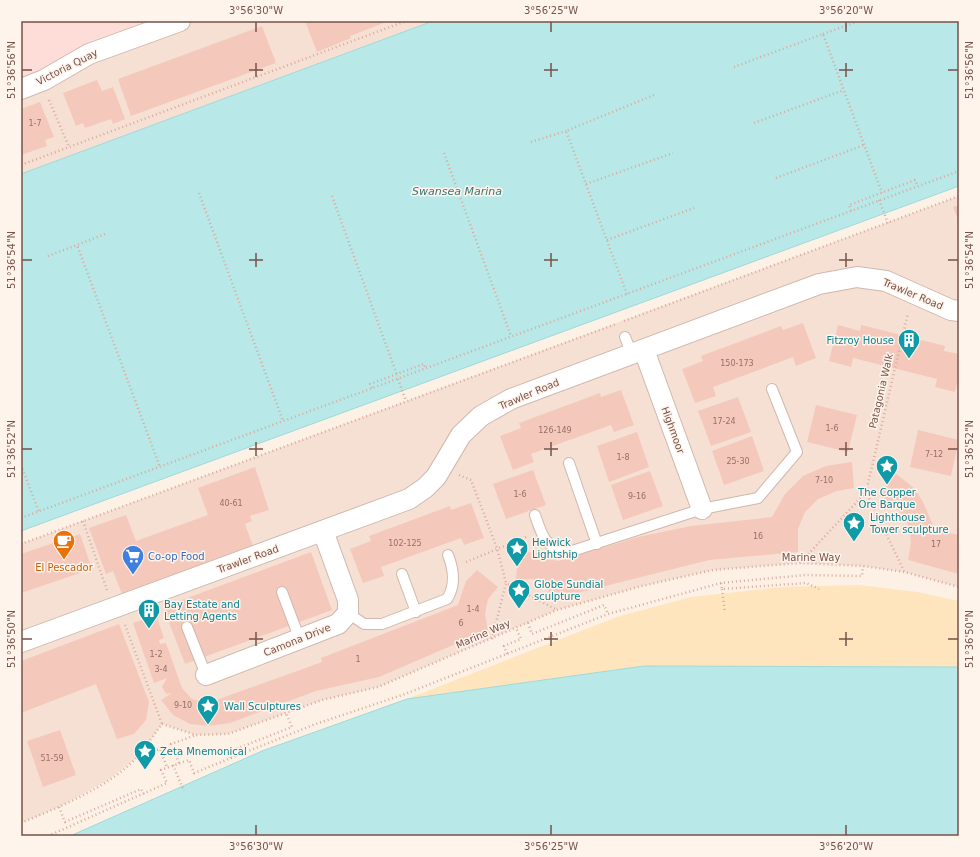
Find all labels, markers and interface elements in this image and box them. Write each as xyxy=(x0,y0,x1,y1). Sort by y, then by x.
text: 3°56'30"W xyxy=(229,5,283,16)
text: 3°56'25"W xyxy=(524,5,578,16)
text: 3°56'20"W xyxy=(819,5,873,16)
text: 51°36'56"N xyxy=(6,41,17,99)
text: 51°36'56"N xyxy=(964,41,975,99)
street label: Victoria Quay xyxy=(34,47,100,87)
house number: 1-7 xyxy=(28,119,42,128)
water label: Swansea Marina xyxy=(412,185,502,198)
text: 51°36'54"N xyxy=(6,231,17,289)
text: 51°36'54"N xyxy=(964,231,975,289)
street label: Trawler Road xyxy=(880,276,945,312)
building icon: Fitzroy House xyxy=(896,327,922,360)
place label: Fitzroy House xyxy=(827,335,894,346)
street label: Patagonia Walk xyxy=(867,352,895,430)
house number: 150-173 xyxy=(720,359,754,368)
street label: Trawler Road xyxy=(496,376,561,412)
street label: Highmoor xyxy=(659,405,687,456)
house number: 17-24 xyxy=(712,417,736,426)
text: 51°36'52"N xyxy=(6,420,17,478)
text: 51°36'52"N xyxy=(964,420,975,478)
house number: 1-6 xyxy=(825,424,839,433)
house number: 126-149 xyxy=(538,426,572,435)
house number: 7-12 xyxy=(925,450,943,459)
house number: 1-8 xyxy=(616,453,630,462)
place icon: The Copper Ore Barque xyxy=(874,453,900,486)
house number: 25-30 xyxy=(726,457,750,466)
house number: 7-10 xyxy=(815,476,833,485)
place label: The Copper Ore Barque xyxy=(857,487,917,510)
house number: 1-6 xyxy=(513,490,527,499)
house number: 9-16 xyxy=(628,492,646,501)
house number: 40-61 xyxy=(219,499,243,508)
place icon: Lighthouse Tower sculpture xyxy=(841,510,867,543)
place label: Lighthouse Tower sculpture xyxy=(869,512,949,535)
cafe icon: El Pescador xyxy=(51,528,77,561)
house number: 16 xyxy=(753,532,763,541)
place icon: Helwick Lightship xyxy=(504,535,530,568)
place label: Helwick Lightship xyxy=(532,537,578,560)
house number: 102-125 xyxy=(388,539,422,548)
house number: 17 xyxy=(931,540,941,549)
supermarket icon: Co-op Food xyxy=(120,543,146,576)
street label: Trawler Road xyxy=(215,543,280,576)
place label: Co-op Food xyxy=(148,551,205,562)
street label: Marine Way xyxy=(782,552,840,563)
place label: El Pescador xyxy=(35,562,94,573)
place icon: Globe Sundial sculpture xyxy=(506,577,532,610)
place label: Globe Sundial sculpture xyxy=(534,579,603,602)
building icon: Bay Estate and Letting Agents xyxy=(136,597,162,630)
place label: Bay Estate and Letting Agents xyxy=(164,599,240,622)
house number: 1-4 xyxy=(466,605,480,614)
text: 51°36'50"N xyxy=(6,610,17,668)
text: 51°36'50"N xyxy=(964,610,975,668)
street label: Marine Way xyxy=(454,617,512,651)
house number: 6 xyxy=(458,619,464,628)
street label: Camona Drive xyxy=(262,622,332,658)
house number: 1-2 xyxy=(149,650,163,659)
house number: 1 xyxy=(355,655,361,664)
house number: 3-4 xyxy=(154,665,168,674)
place icon: Wall Sculptures xyxy=(195,693,221,726)
house number: 9-10 xyxy=(174,701,192,710)
place label: Wall Sculptures xyxy=(224,701,301,712)
place icon: Zeta Mnemonical xyxy=(132,738,158,771)
place label: Zeta Mnemonical xyxy=(160,746,247,757)
house number: 51-59 xyxy=(40,754,64,763)
text: 3°56'30"W xyxy=(229,841,283,852)
text: 3°56'25"W xyxy=(524,841,578,852)
text: 3°56'20"W xyxy=(819,841,873,852)

